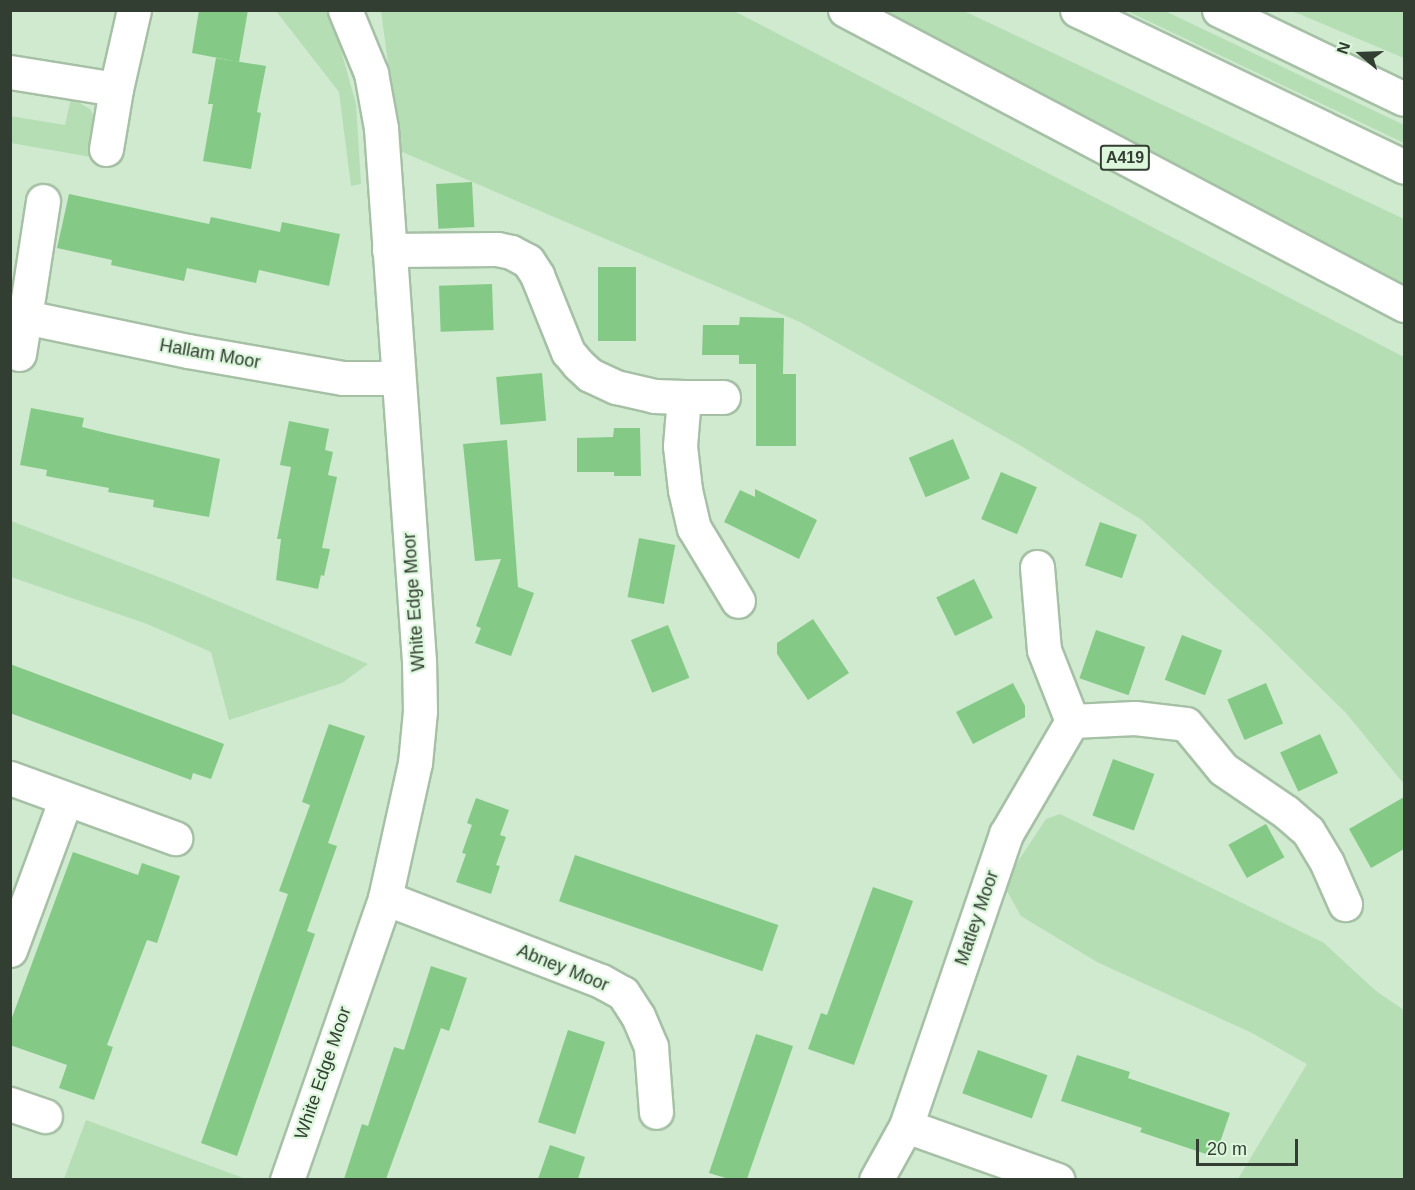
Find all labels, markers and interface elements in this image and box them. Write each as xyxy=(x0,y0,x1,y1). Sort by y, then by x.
north arrow xyxy=(1331,24,1391,84)
text: N xyxy=(1334,40,1353,56)
road number: A419 xyxy=(1100,145,1150,171)
street label: Hallam Moor xyxy=(158,335,262,373)
street label: White Edge Moor xyxy=(398,532,430,672)
street label: Matley Moor xyxy=(951,868,1003,968)
street label: Abney Moor xyxy=(514,940,612,996)
street label: White Edge Moor xyxy=(290,1004,356,1142)
scale bar xyxy=(1199,1127,1301,1165)
text: 20 m xyxy=(1207,1139,1247,1159)

